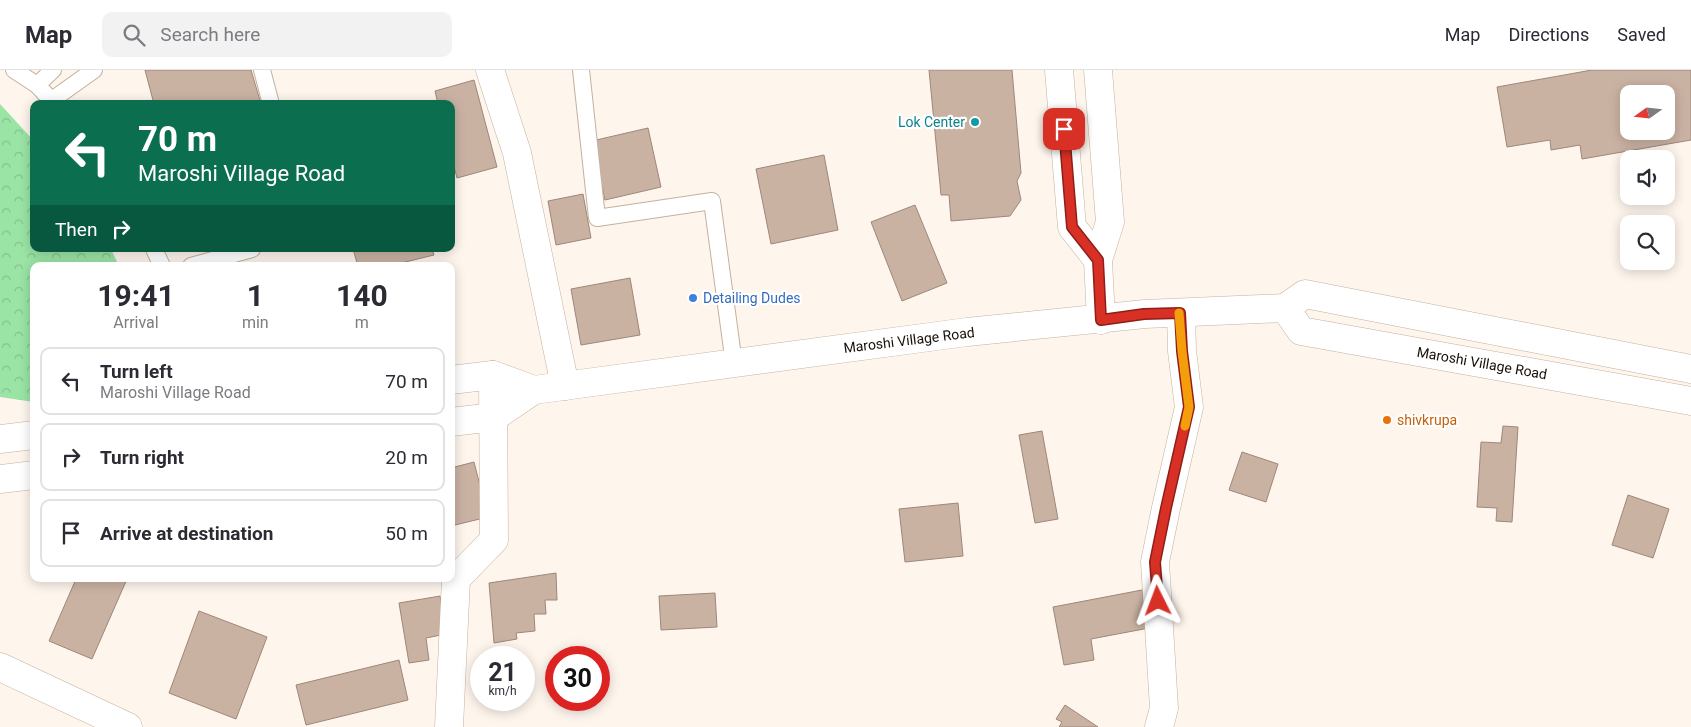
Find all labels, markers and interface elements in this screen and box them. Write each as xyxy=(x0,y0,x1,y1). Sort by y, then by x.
search box xyxy=(102,12,452,57)
text: Map xyxy=(25,21,72,49)
icon: search xyxy=(120,21,148,49)
text: Search here xyxy=(160,23,260,46)
text: Map xyxy=(1445,24,1480,45)
text: Directions xyxy=(1508,24,1589,45)
text: Saved xyxy=(1617,24,1666,45)
north arrow xyxy=(1620,85,1675,140)
map controls xyxy=(1620,85,1675,270)
pin xyxy=(1043,108,1085,150)
place label: Lok Center xyxy=(898,114,965,130)
icon: arrive xyxy=(1050,115,1078,143)
marker: Lok Center xyxy=(969,116,981,128)
text: 70 m xyxy=(138,119,217,160)
icon: left xyxy=(55,120,120,185)
button: sound xyxy=(1620,150,1675,205)
text: Maroshi Village Road xyxy=(138,161,345,186)
icon: right xyxy=(107,215,135,243)
button: search xyxy=(1620,215,1675,270)
text: Then xyxy=(55,218,97,241)
text: 19:41 xyxy=(97,278,175,313)
text: 1 xyxy=(247,278,264,313)
text: 140 xyxy=(336,278,388,313)
place label: Detailing Dudes xyxy=(703,290,801,306)
marker: Detailing Dudes xyxy=(687,292,699,304)
text: Arrival xyxy=(113,313,159,332)
text: min xyxy=(242,313,269,332)
text: m xyxy=(355,313,369,332)
street label: Maroshi Village Road xyxy=(843,324,975,356)
street label: Maroshi Village Road xyxy=(1416,344,1548,382)
text: Turn left xyxy=(100,360,173,383)
icon: left xyxy=(57,367,85,395)
text: 70 m xyxy=(385,370,428,393)
text: Maroshi Village Road xyxy=(100,383,251,402)
place label: shivkrupa xyxy=(1397,412,1457,428)
marker: shivkrupa xyxy=(1381,414,1393,426)
icon: right xyxy=(57,443,85,471)
text: Turn right xyxy=(100,446,184,469)
text: 20 m xyxy=(385,446,428,469)
icon: arrive xyxy=(57,519,85,547)
text: Arrive at destination xyxy=(100,522,273,545)
text: 50 m xyxy=(385,522,428,545)
position arrow xyxy=(1131,574,1183,626)
speed limit sign: 30 xyxy=(545,646,610,711)
text: 21 xyxy=(488,658,517,687)
text: km/h xyxy=(488,684,517,698)

